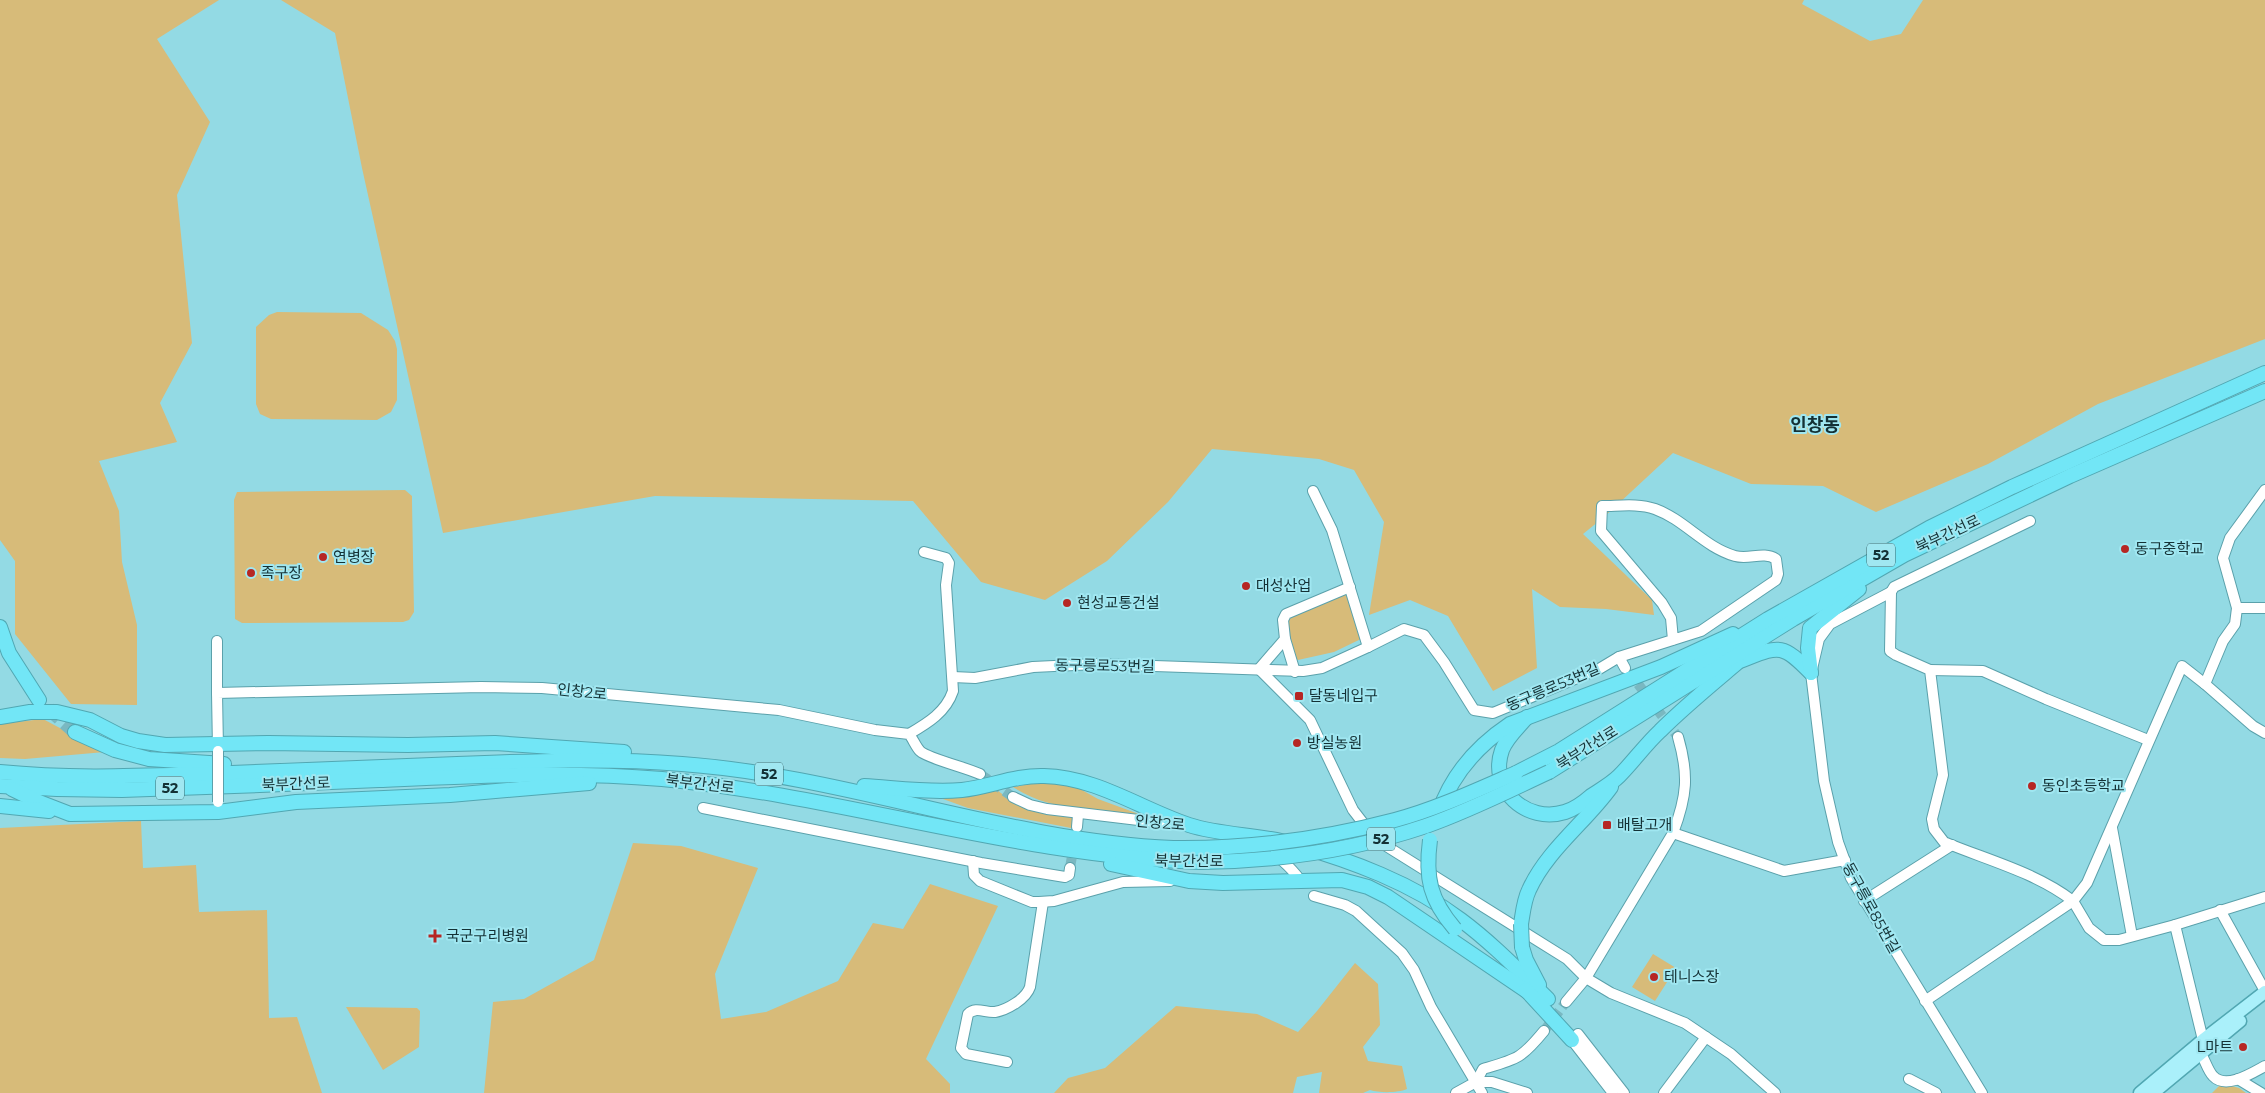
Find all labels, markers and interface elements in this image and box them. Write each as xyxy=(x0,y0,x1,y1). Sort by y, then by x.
district label: 인창동 xyxy=(1790,414,1840,436)
street label: 북부간선로 xyxy=(1912,510,1983,557)
place label: 동구중학교 xyxy=(2135,539,2204,558)
marker: 동구중학교 xyxy=(2119,543,2131,555)
road number: 52 xyxy=(1867,544,1895,566)
place label: 연병장 xyxy=(333,547,375,566)
marker: 연병장 xyxy=(317,551,329,563)
place label: 족구장 xyxy=(261,563,303,582)
marker: 족구장 xyxy=(245,567,257,579)
place label: 대성산업 xyxy=(1256,576,1311,595)
marker: 대성산업 xyxy=(1240,580,1252,592)
place label: 현성교통건설 xyxy=(1077,593,1160,612)
marker: 현성교통건설 xyxy=(1061,597,1073,609)
street label: 동구릉로53번길 xyxy=(1055,655,1155,676)
street label: 동구릉로53번길 xyxy=(1503,658,1602,715)
street label: 인창2로 xyxy=(556,679,608,704)
place label: 달동네입구 xyxy=(1309,686,1378,705)
marker: 달동네입구 xyxy=(1293,690,1305,702)
street label: 북부간선로 xyxy=(1552,721,1621,774)
place label: 방실농원 xyxy=(1307,733,1362,752)
marker: 방실농원 xyxy=(1291,737,1303,749)
road number: 52 xyxy=(755,762,783,786)
street label: 북부간선로 xyxy=(665,770,735,797)
street label: 북부간선로 xyxy=(261,773,331,794)
road number: 52 xyxy=(156,776,184,800)
place label: 동인초등학교 xyxy=(2042,776,2125,795)
marker: 동인초등학교 xyxy=(2026,780,2038,792)
street label: 인창2로 xyxy=(1134,811,1186,834)
place label: 배탈고개 xyxy=(1617,815,1672,834)
marker: 배탈고개 xyxy=(1601,819,1613,831)
road number: 52 xyxy=(1367,828,1395,851)
street label: 북부간선로 xyxy=(1154,850,1224,871)
street label: 동구릉로85번길 xyxy=(1839,859,1904,956)
place label: 국군구리병원 xyxy=(446,926,529,945)
marker: 국군구리병원 xyxy=(428,929,442,943)
place label: 테니스장 xyxy=(1664,967,1719,986)
marker: 테니스장 xyxy=(1648,971,1660,983)
place label: L마트 xyxy=(2197,1037,2233,1056)
marker: L마트 xyxy=(2237,1041,2249,1053)

